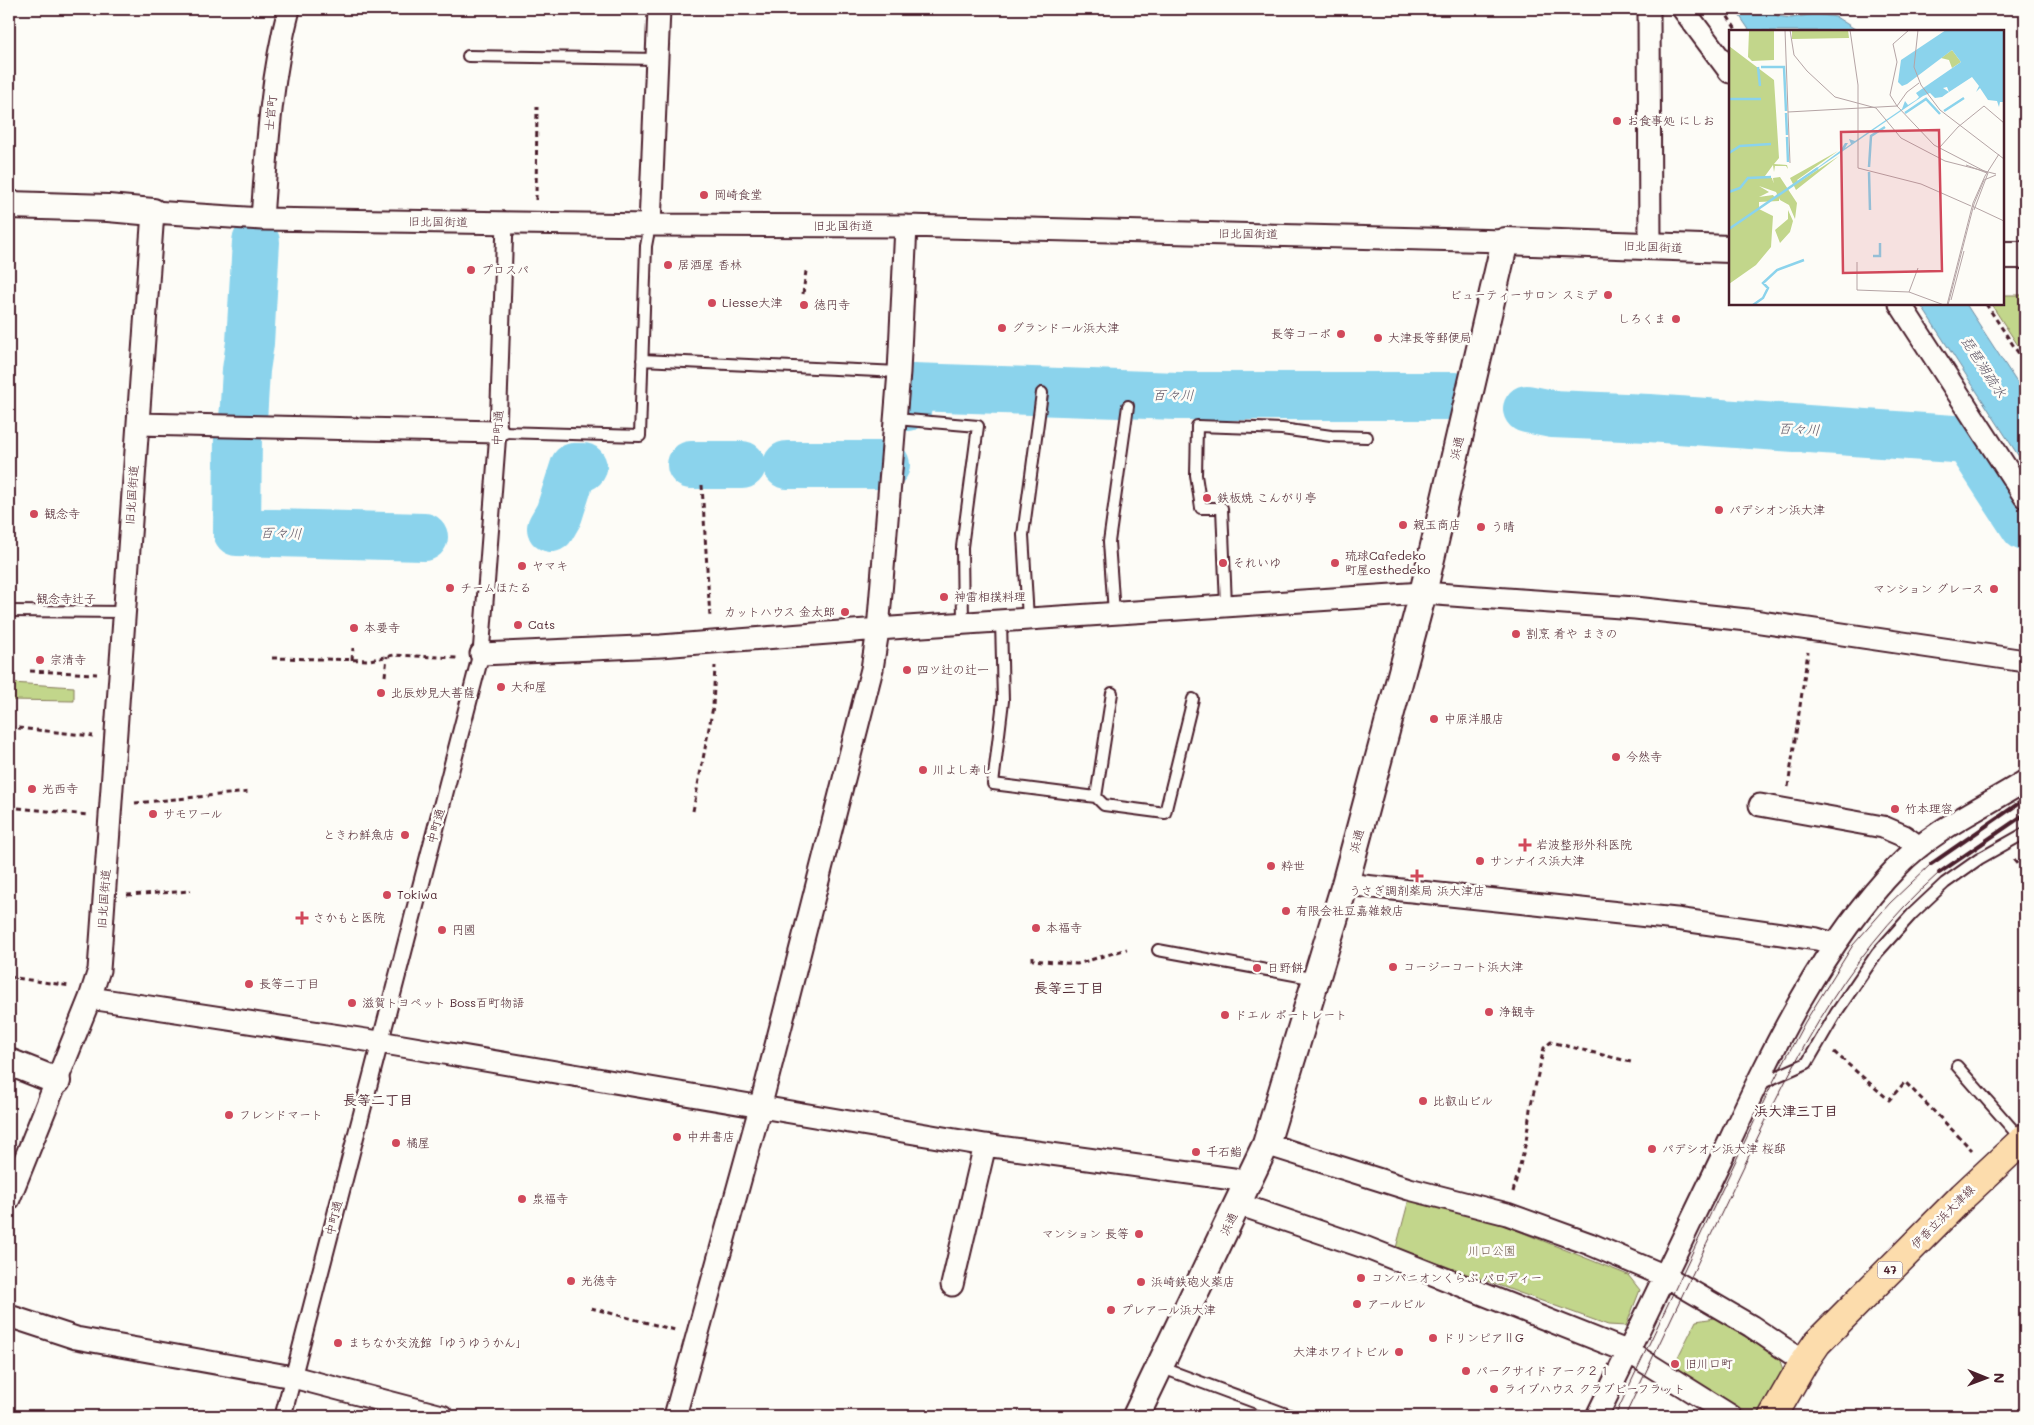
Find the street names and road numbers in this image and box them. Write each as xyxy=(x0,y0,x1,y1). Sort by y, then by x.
street label: 士官町 xyxy=(260,94,280,132)
street label: 旧北国街道 xyxy=(408,212,468,230)
street label: 旧北国街道 xyxy=(813,217,873,233)
street label: 旧北国街道 xyxy=(1218,224,1278,242)
street label: 旧北国街道 xyxy=(1623,237,1683,255)
street label: 中町通 xyxy=(488,410,506,446)
street label: 浜通 xyxy=(1446,434,1467,461)
street label: 旧北国街道 xyxy=(121,464,141,525)
street label: 観念寺辻子 xyxy=(36,590,96,606)
street label: 中町通 xyxy=(423,806,447,845)
street label: 浜通 xyxy=(1345,827,1367,854)
street label: 旧北国街道 xyxy=(93,868,113,929)
street label: 伊香立浜大津線 xyxy=(1907,1181,1978,1252)
street label: 中町通 xyxy=(321,1198,345,1237)
street label: 浜通 xyxy=(1216,1209,1241,1238)
road number: 47 xyxy=(1878,1262,1902,1278)

